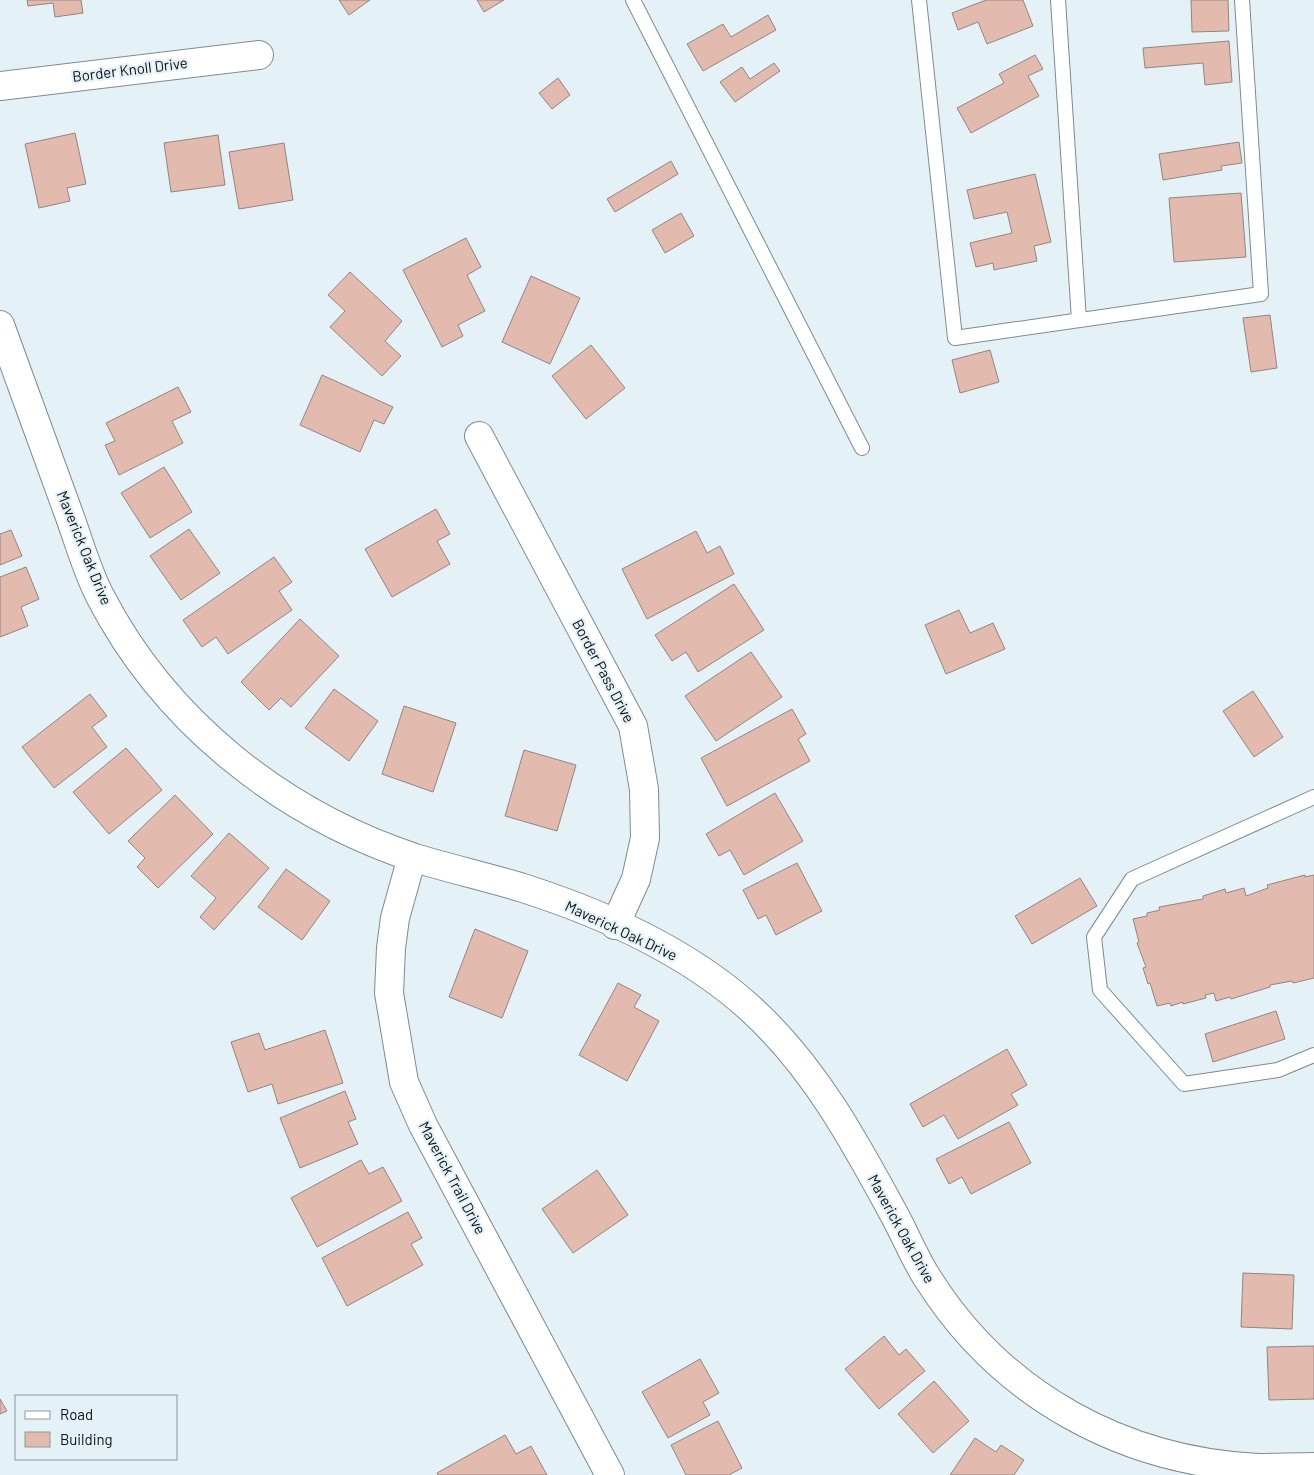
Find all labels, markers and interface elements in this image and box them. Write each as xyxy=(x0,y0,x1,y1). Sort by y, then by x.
street label: Border Knoll Drive xyxy=(71,53,189,85)
street label: Maverick Oak Drive xyxy=(54,488,116,607)
street label: Border Pass Drive xyxy=(569,616,639,725)
street label: Maverick Oak Drive xyxy=(563,896,680,964)
street label: Maverick Trail Drive xyxy=(416,1118,490,1237)
street label: Maverick Oak Drive xyxy=(865,1171,939,1286)
legend xyxy=(15,1395,178,1460)
text: Road xyxy=(60,1405,93,1423)
text: Building xyxy=(60,1430,113,1448)

